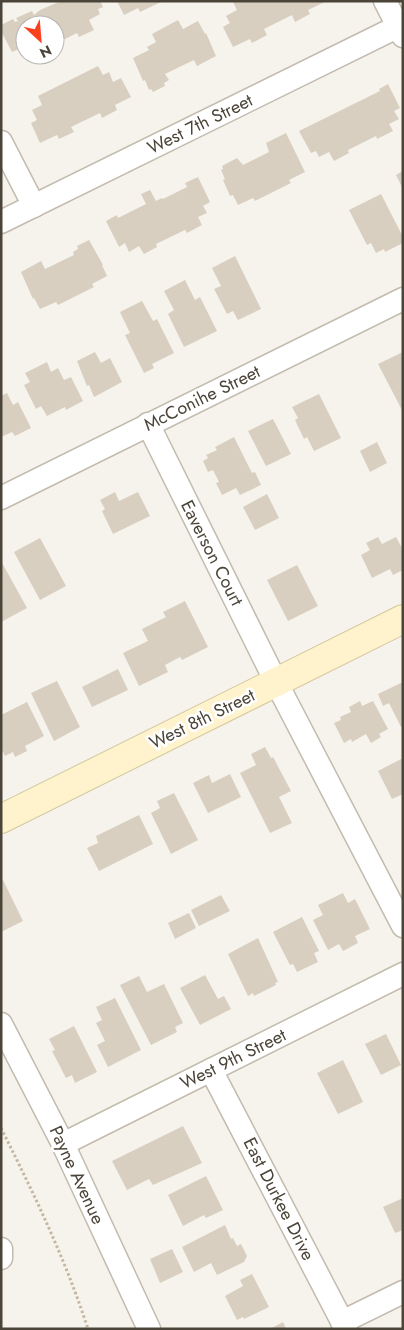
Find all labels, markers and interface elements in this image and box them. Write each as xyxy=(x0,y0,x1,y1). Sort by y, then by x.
north arrow xyxy=(15,15,65,65)
text: N xyxy=(36,40,55,63)
street label: West 7th Street xyxy=(143,87,258,161)
street label: McConihe Street xyxy=(139,358,265,437)
street label: Eaverson Court xyxy=(174,496,250,611)
street label: West 8th Street xyxy=(145,682,260,756)
street label: West 9th Street xyxy=(176,1022,291,1096)
street label: Payne Avenue xyxy=(43,1121,111,1229)
street label: East Durkee Drive xyxy=(237,1133,321,1265)

